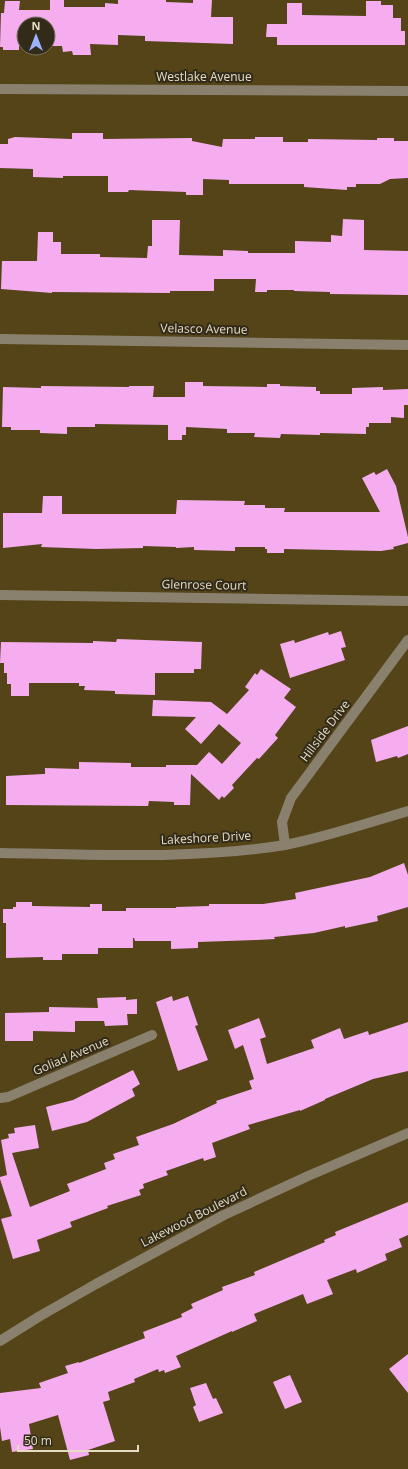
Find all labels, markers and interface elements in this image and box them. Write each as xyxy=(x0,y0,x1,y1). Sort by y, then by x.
north arrow xyxy=(16,16,56,56)
text: N xyxy=(32,18,40,33)
street label: Westlake Avenue xyxy=(156,68,252,85)
street label: Velasco Avenue xyxy=(160,319,248,338)
street label: Glenrose Court xyxy=(161,575,247,594)
street label: Hillside Drive xyxy=(296,696,354,765)
street label: Lakeshore Drive xyxy=(160,827,252,848)
street label: Goliad Avenue xyxy=(30,1032,112,1079)
street label: Lakewood Boulevard xyxy=(138,1182,250,1251)
scale bar xyxy=(18,1427,138,1453)
text: 50 m xyxy=(24,1432,52,1449)

